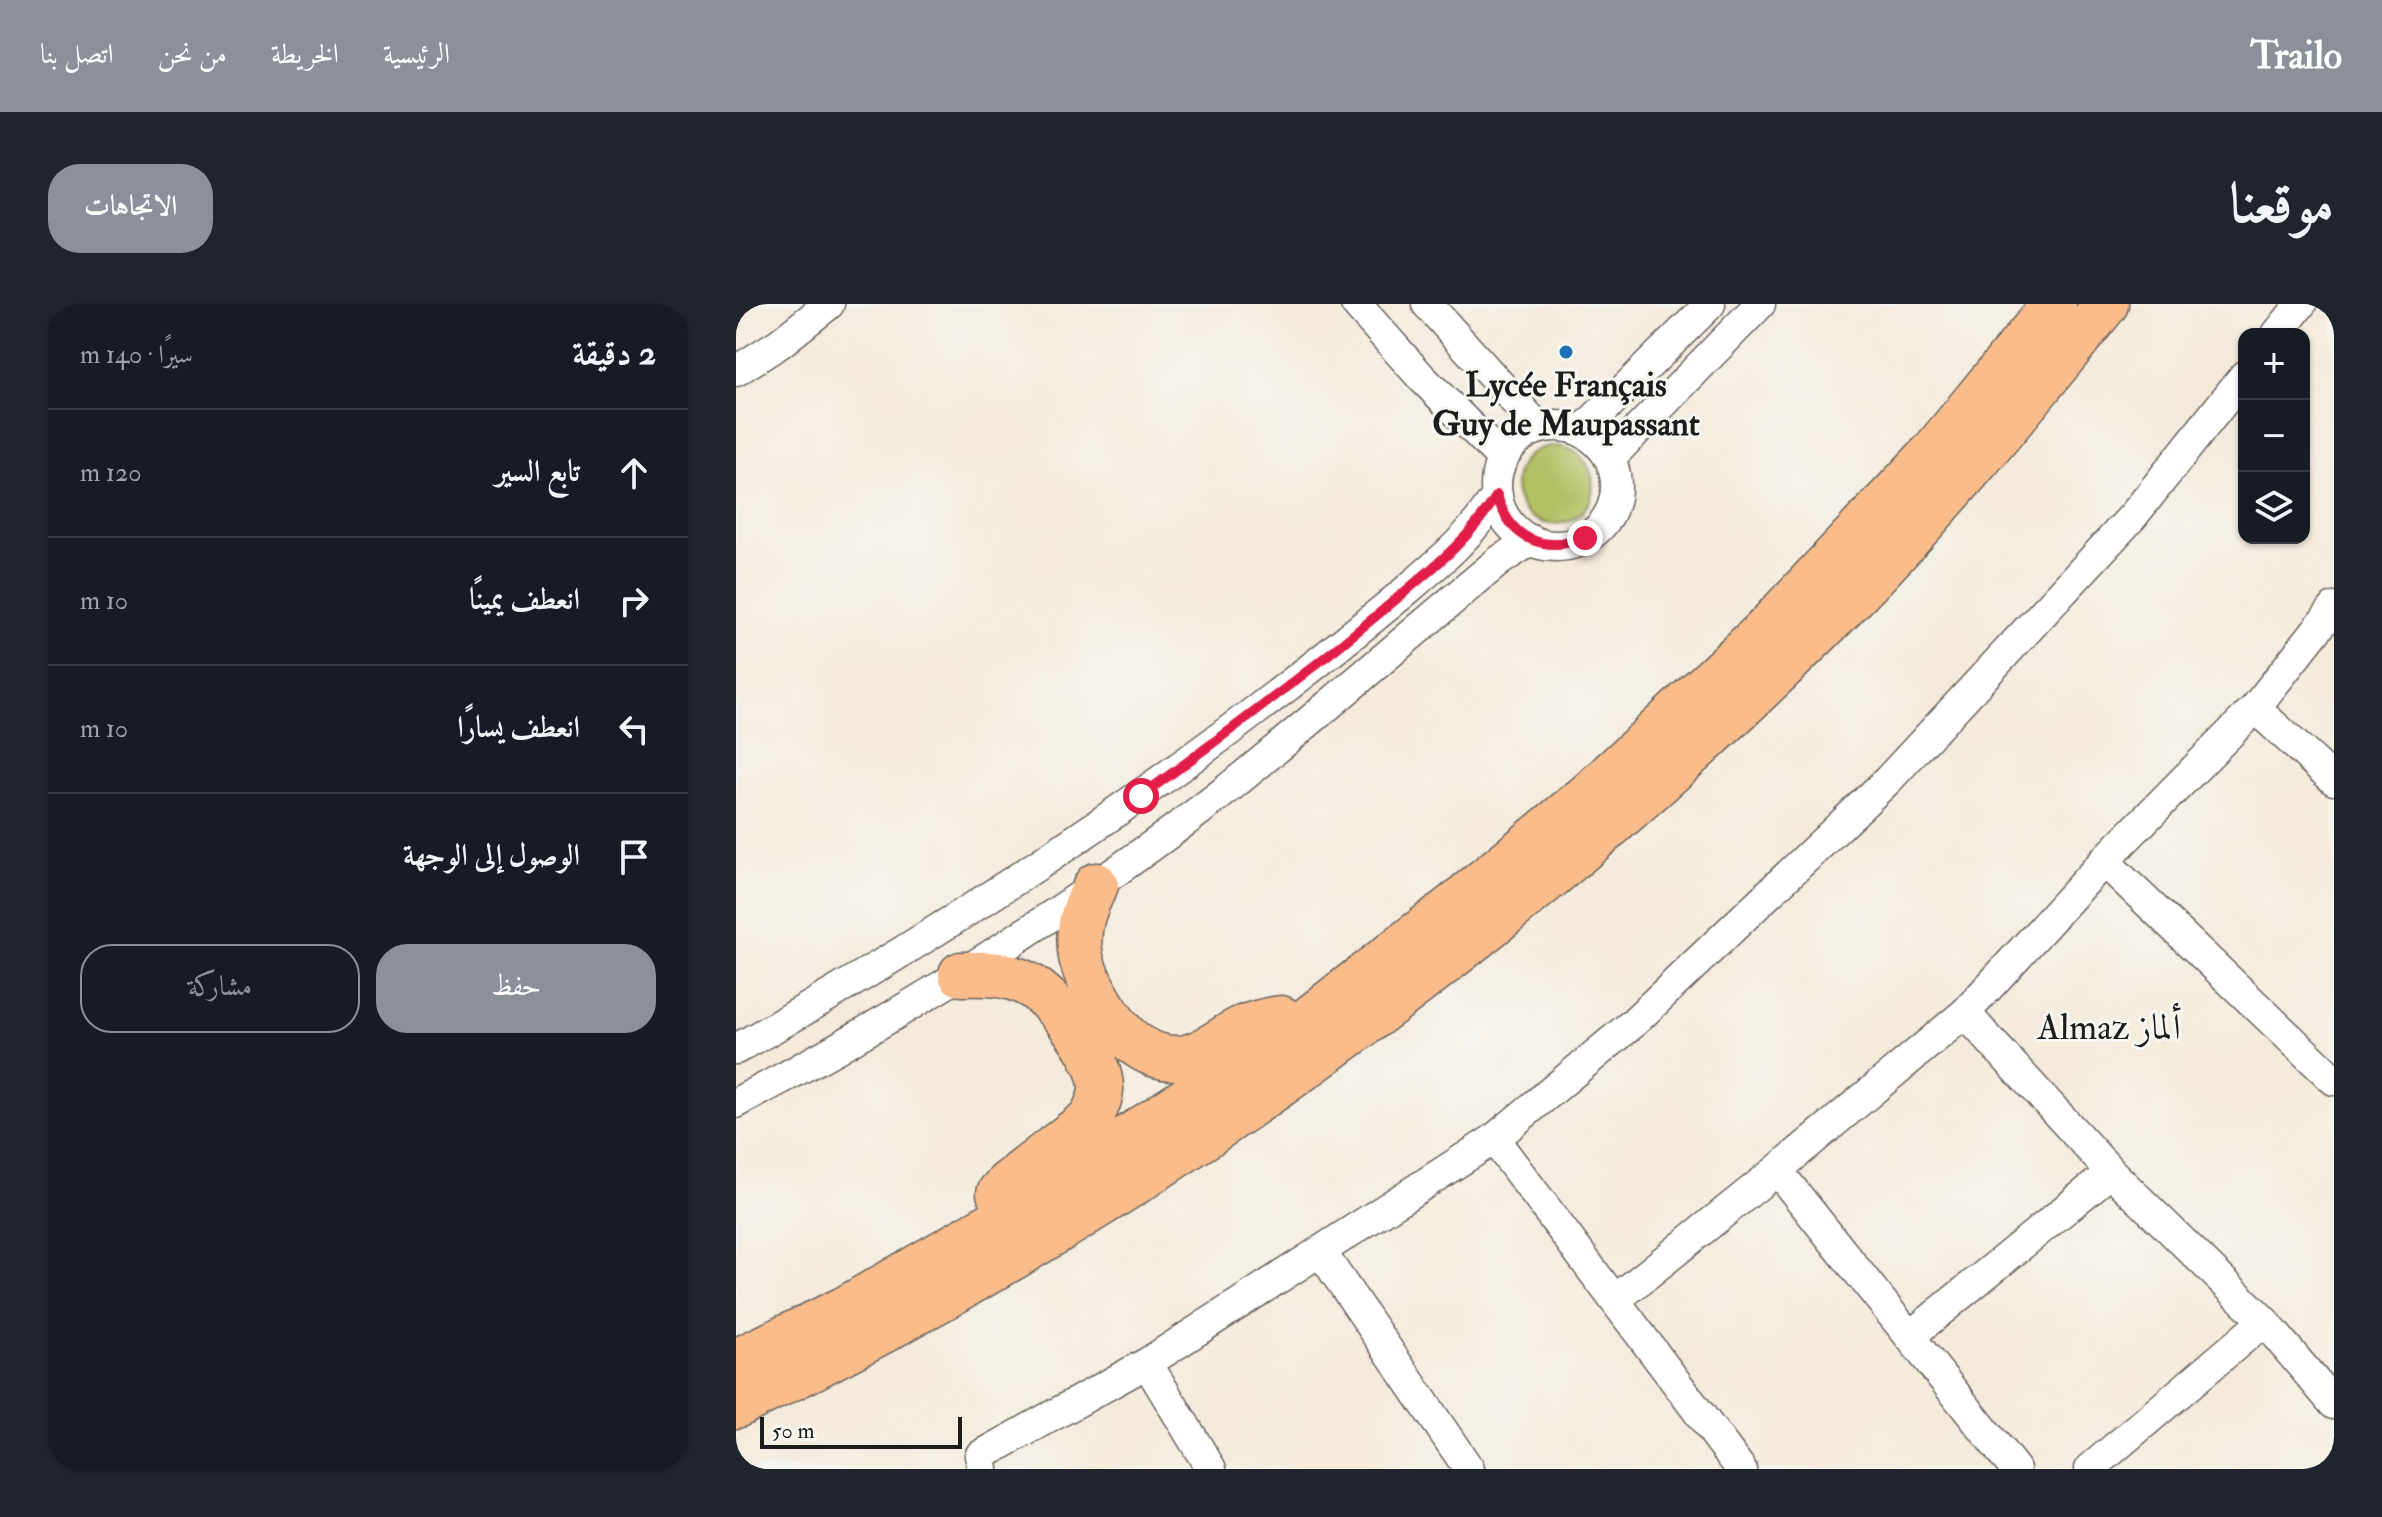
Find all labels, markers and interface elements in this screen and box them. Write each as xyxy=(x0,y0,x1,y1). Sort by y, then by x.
text: Trailo xyxy=(2250,32,2342,80)
text: اتصل بنا xyxy=(40,37,114,72)
text: من نحن xyxy=(158,37,227,72)
text: الخريطة xyxy=(271,37,339,72)
text: الرئيسية xyxy=(383,37,450,72)
button: الاتجاهات xyxy=(48,164,213,253)
text: موقعنا xyxy=(2229,169,2334,240)
map controls xyxy=(2238,328,2310,544)
button: + xyxy=(2238,328,2310,400)
text: 2 دقيقة xyxy=(572,332,656,375)
text: سيرًا · 140 m xyxy=(80,339,193,371)
marker: Lycée Français Guy de Maupassant xyxy=(1557,343,1575,361)
place label: Lycée Français Guy de Maupassant xyxy=(1432,364,1700,446)
button: − xyxy=(2238,400,2310,472)
icon: ahead xyxy=(612,451,656,495)
text: تابع السير xyxy=(495,453,580,490)
text: 120 m xyxy=(80,457,141,489)
button: layers xyxy=(2238,472,2310,544)
route end xyxy=(1567,520,1603,556)
icon: right xyxy=(612,579,656,623)
text: انعطف يمينًا xyxy=(469,581,580,618)
text: 10 m xyxy=(80,585,128,617)
icon: left xyxy=(612,707,656,751)
text: انعطف يسارًا xyxy=(457,709,580,746)
text: 10 m xyxy=(80,713,128,745)
route start xyxy=(1123,778,1159,814)
icon: arrive xyxy=(612,835,656,879)
text: الوصول إلى الوجهة xyxy=(403,837,580,874)
button: مشاركة xyxy=(80,944,360,1033)
button: حفظ xyxy=(376,944,656,1033)
district label: Almaz ألماز xyxy=(2036,1002,2181,1050)
scale bar xyxy=(760,1413,962,1449)
text: 50 m xyxy=(772,1417,814,1445)

